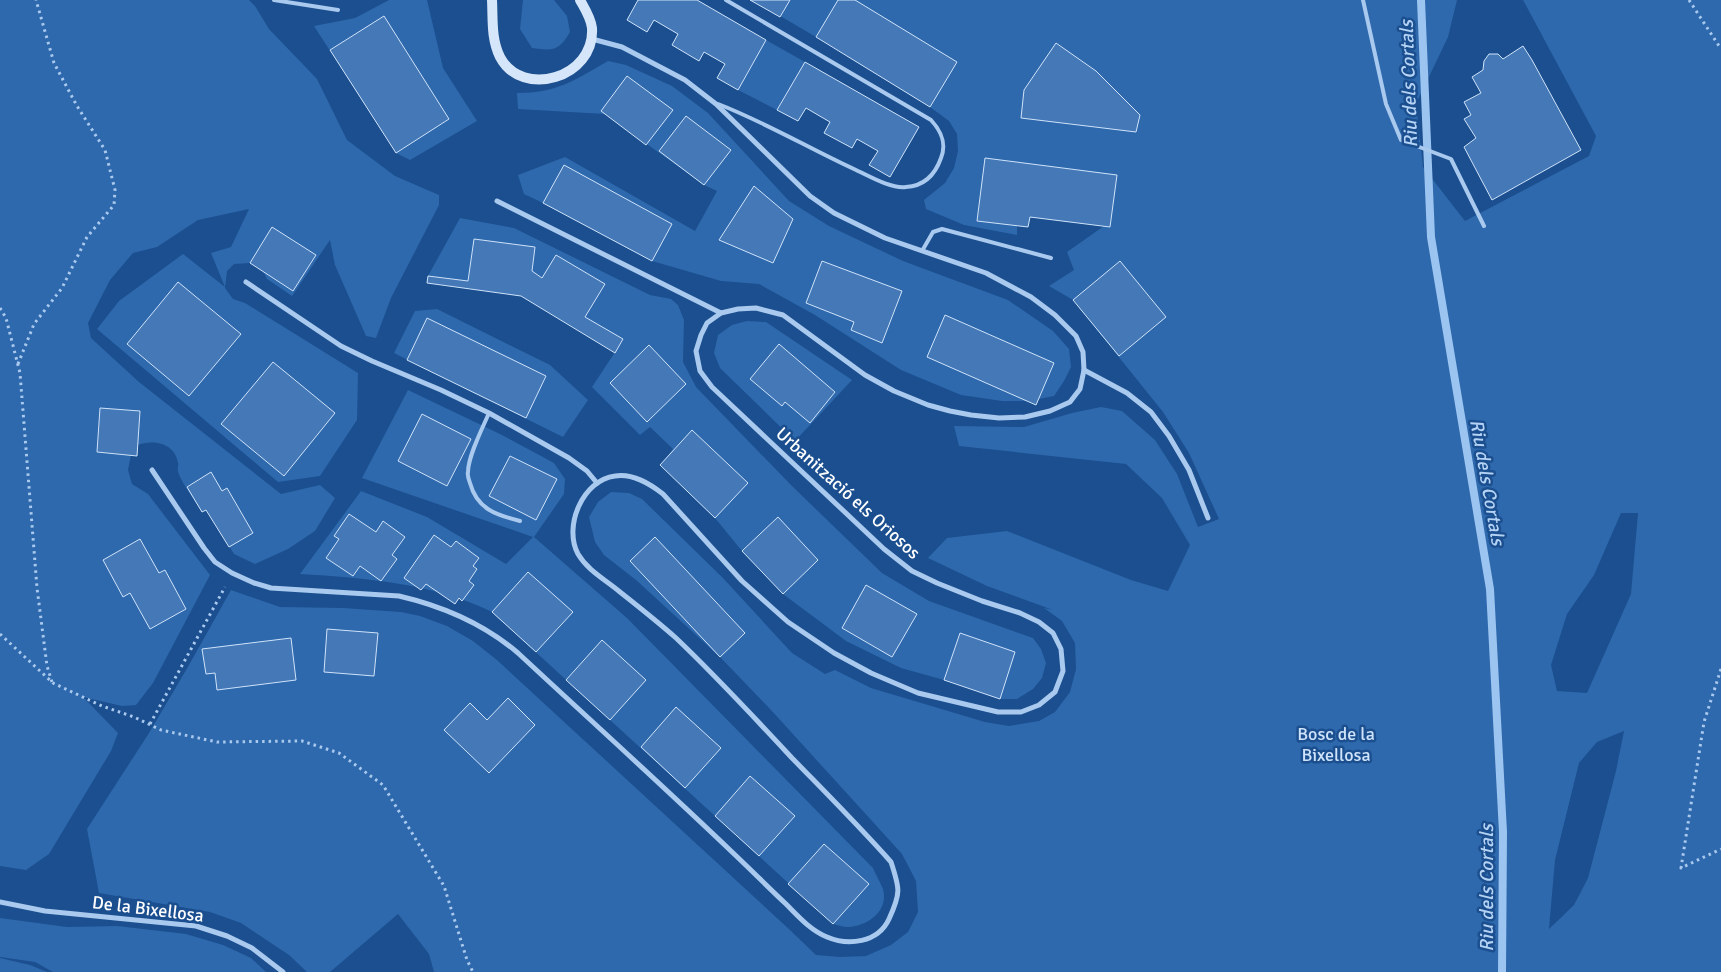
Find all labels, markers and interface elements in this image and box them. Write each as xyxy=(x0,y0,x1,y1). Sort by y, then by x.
water label: Riu dels Cortals xyxy=(1395,18,1423,148)
water label: Riu dels Cortals xyxy=(1464,417,1510,549)
street label: Urbanització els Oriosos xyxy=(771,422,925,564)
park label: Bosc de la Bixellosa xyxy=(1297,723,1375,766)
water label: Riu dels Cortals xyxy=(1475,823,1499,952)
street label: De la Bixellosa xyxy=(91,891,205,927)

